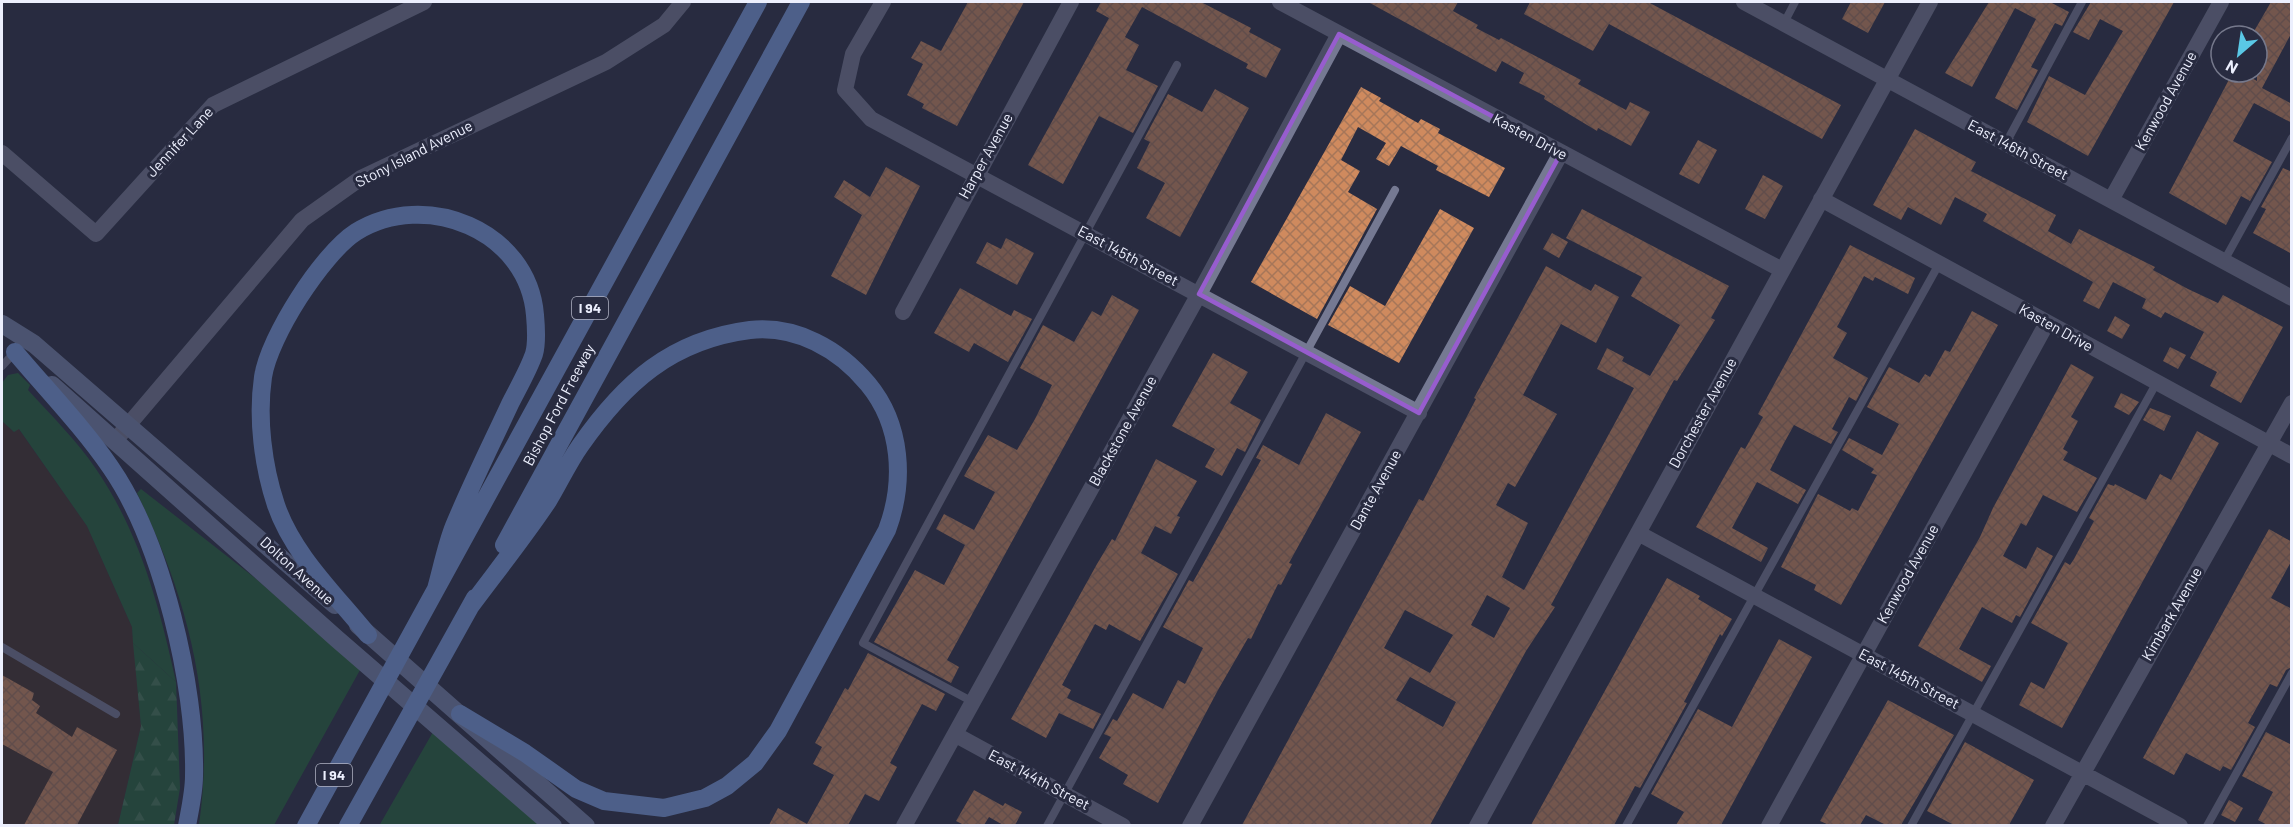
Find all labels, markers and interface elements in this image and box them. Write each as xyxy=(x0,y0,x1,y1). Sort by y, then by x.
north arrow xyxy=(2209,24,2269,84)
street label: Kenwood Avenue xyxy=(2130,48,2200,153)
text: N xyxy=(2222,57,2241,78)
street label: Jennifer Lane xyxy=(142,102,217,180)
street label: Harper Avenue xyxy=(954,109,1016,202)
street label: Kasten Drive xyxy=(1490,109,1571,163)
street label: East 146th Street xyxy=(1965,115,2072,183)
street label: Stony Island Avenue xyxy=(352,116,475,190)
street label: East 145th Street xyxy=(1075,221,1182,289)
road number: I 94 xyxy=(572,297,608,319)
street label: Kasten Drive xyxy=(2016,299,2097,355)
street label: Bishop Ford Freeway xyxy=(518,341,598,468)
street label: Dorchester Avenue xyxy=(1664,354,1740,471)
street label: Blackstone Avenue xyxy=(1084,372,1160,489)
street label: Dante Avenue xyxy=(1346,446,1405,533)
street label: Kenwood Avenue xyxy=(1872,521,1942,626)
street label: Dolton Avenue xyxy=(257,532,338,608)
street label: Kimbark Avenue xyxy=(2137,564,2205,663)
street label: East 145th Street xyxy=(1856,644,1963,712)
street label: East 144th Street xyxy=(986,745,1093,813)
road number: I 94 xyxy=(316,764,352,786)

